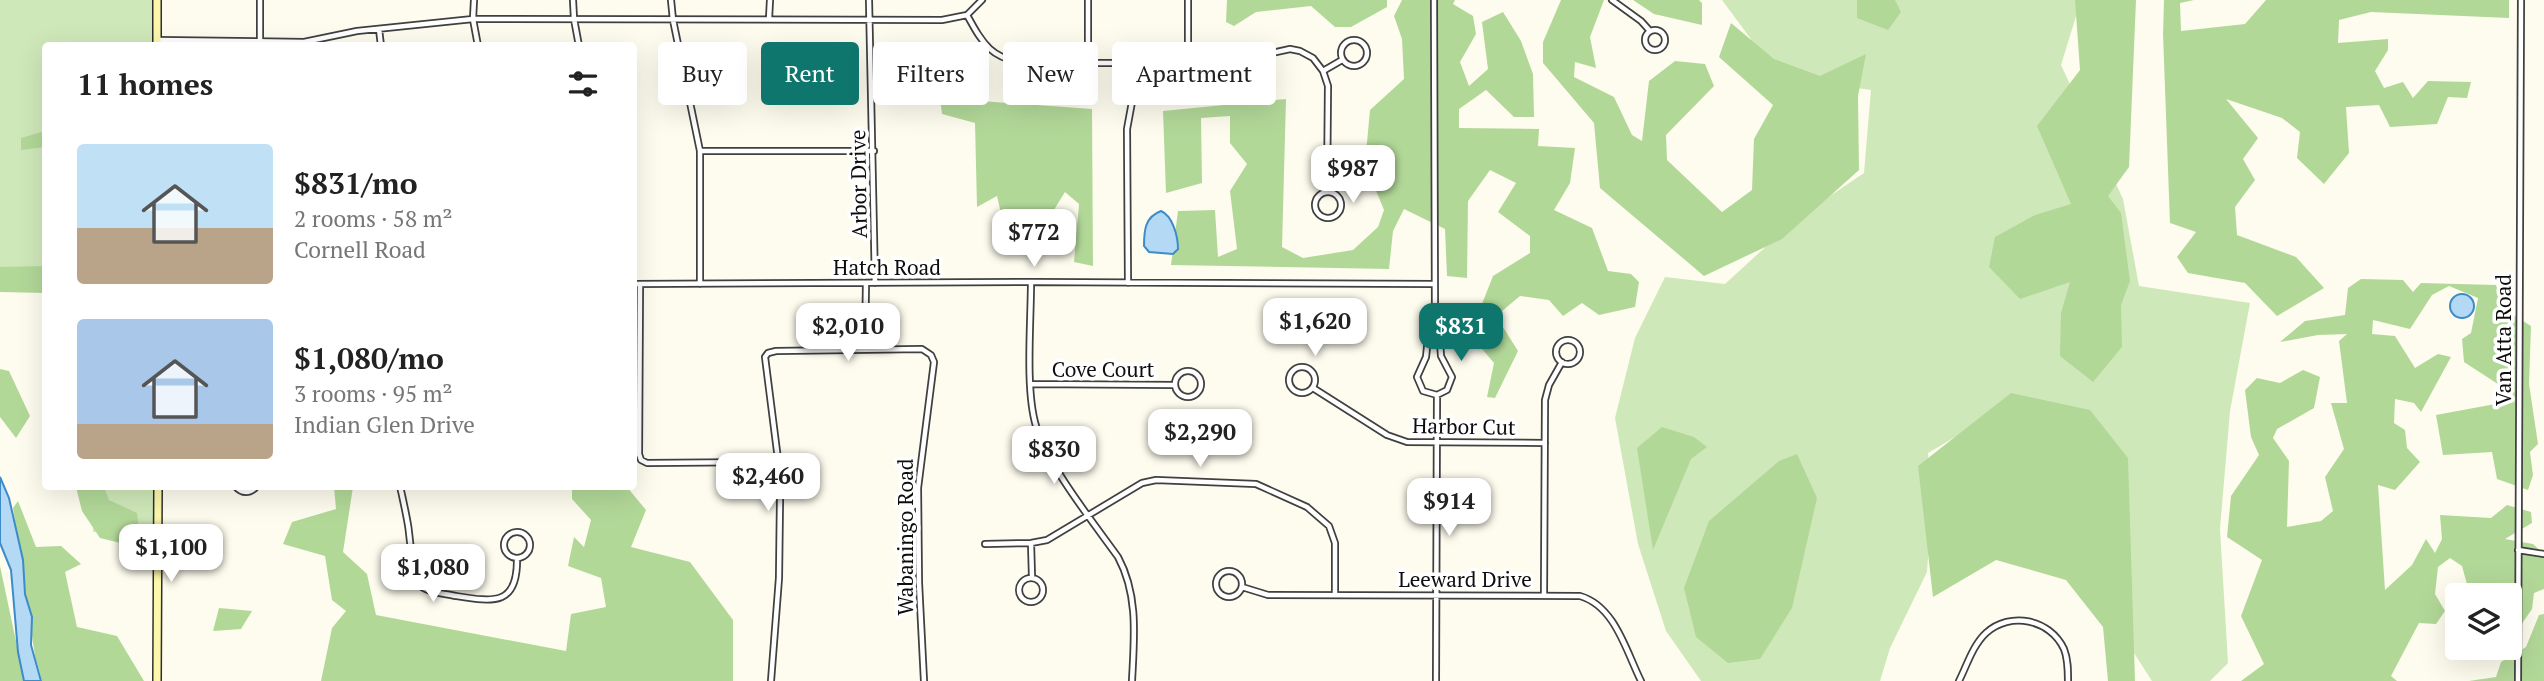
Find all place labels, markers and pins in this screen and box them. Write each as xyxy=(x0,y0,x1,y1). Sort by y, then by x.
pin: $987 xyxy=(1312,146,1394,205)
pin: $772 xyxy=(993,210,1075,269)
pin: $1,620 xyxy=(1258,298,1372,358)
pin: $2,010 xyxy=(791,304,905,363)
pin: $831 xyxy=(1420,304,1502,363)
pin: $2,290 xyxy=(1143,410,1257,469)
pin: $830 xyxy=(1013,426,1095,486)
pin: $2,460 xyxy=(711,454,825,513)
pin: $914 xyxy=(1408,478,1490,538)
pin: $1,100 xyxy=(114,524,228,584)
pin: $1,080 xyxy=(376,544,490,604)

